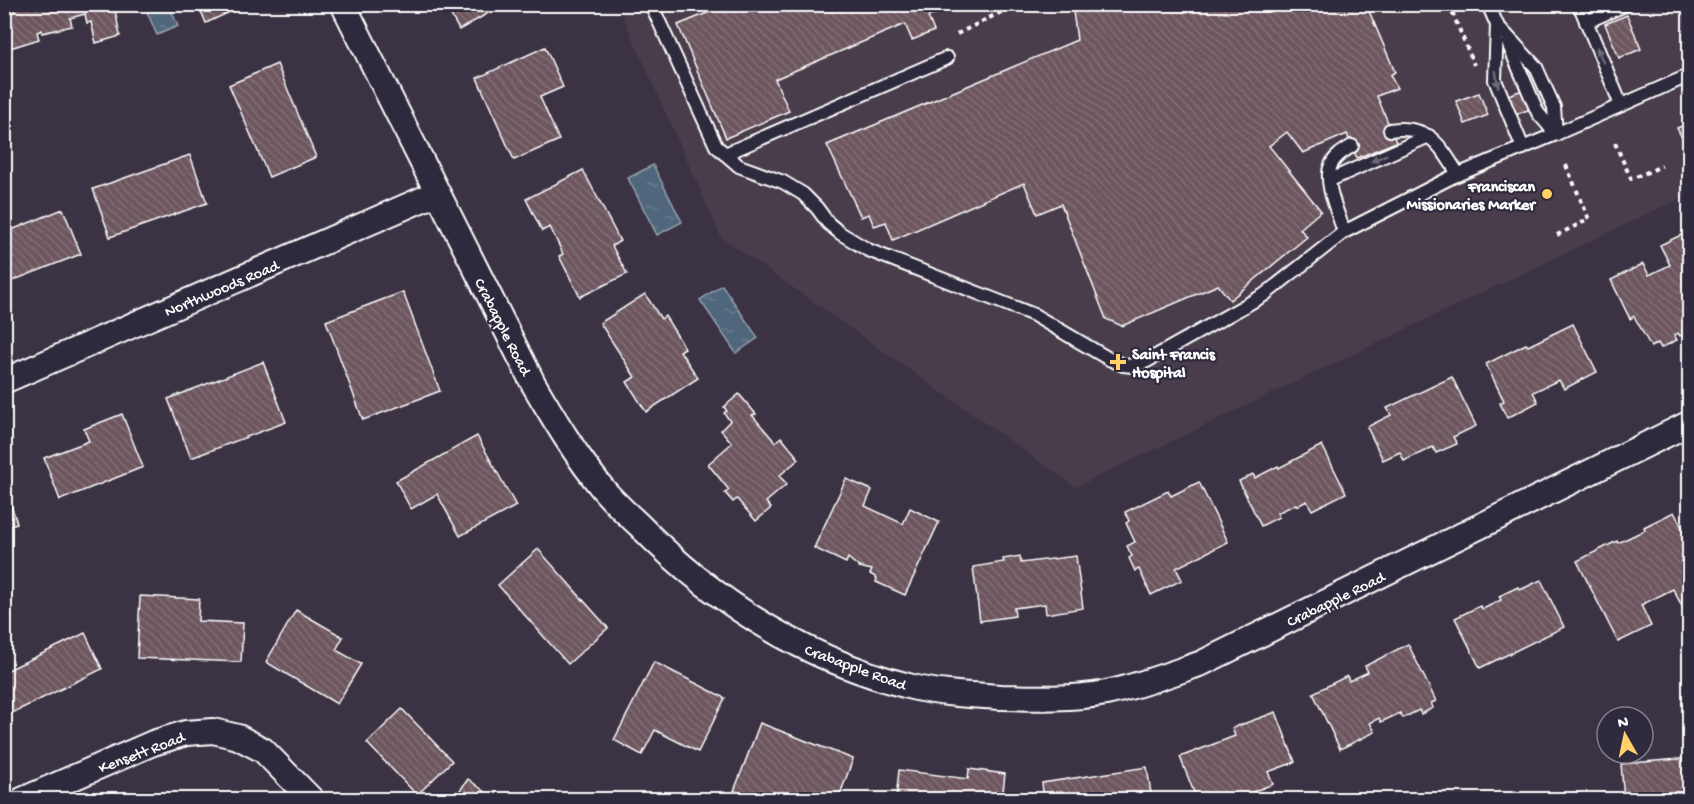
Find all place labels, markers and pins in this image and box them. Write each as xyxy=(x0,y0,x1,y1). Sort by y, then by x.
place label: Franciscan Missionaries Marker xyxy=(1407,179,1537,216)
marker: Franciscan Missionaries Marker xyxy=(1540,187,1554,201)
place label: Saint Francis Hospital xyxy=(1132,347,1216,384)
marker: Saint Francis Hospital xyxy=(1109,353,1127,371)

